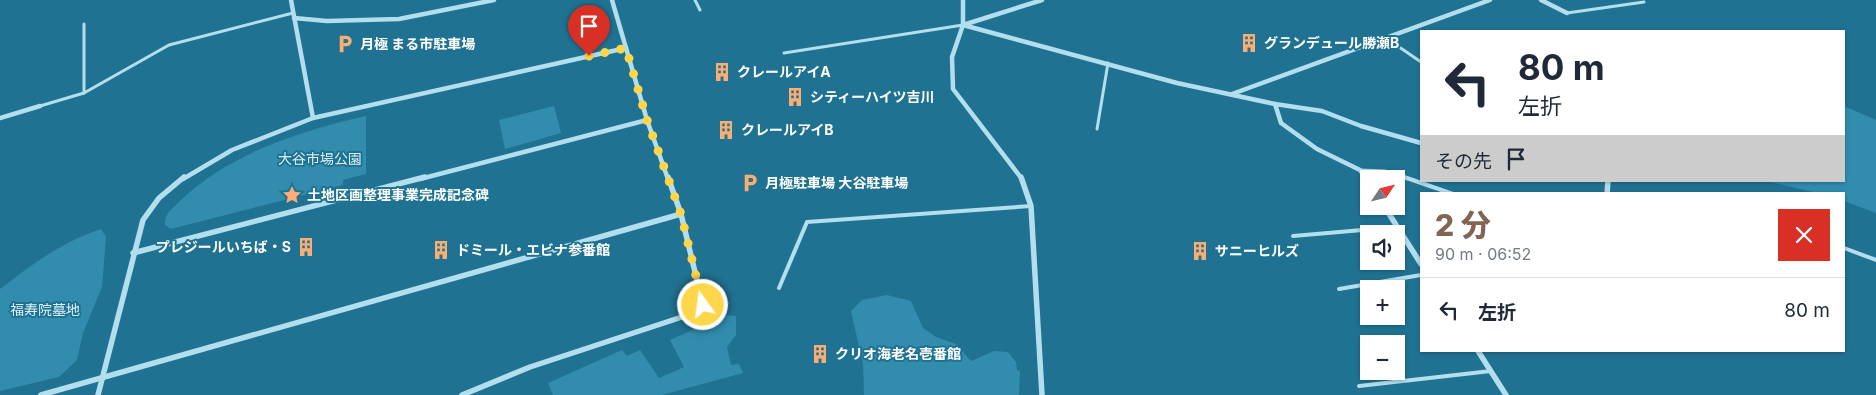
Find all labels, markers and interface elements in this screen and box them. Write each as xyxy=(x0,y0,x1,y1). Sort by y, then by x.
pin xyxy=(568,5,610,56)
icon: arrive xyxy=(575,12,603,40)
building icon: グランデュール勝瀬B xyxy=(1238,32,1260,54)
parking icon: 月極 まる市駐車場 xyxy=(334,33,356,55)
place label: グランデュール勝瀬B xyxy=(1264,34,1399,51)
place label: 月極 まる市駐車場 xyxy=(360,35,475,52)
text: 80 m xyxy=(1518,46,1605,88)
icon: left xyxy=(1435,50,1500,115)
building icon: クレールアイA xyxy=(711,61,733,83)
place label: クレールアイA xyxy=(737,63,831,80)
building icon: シティーハイツ吉川 xyxy=(784,86,806,108)
place label: シティーハイツ吉川 xyxy=(810,88,935,105)
text: 左折 xyxy=(1518,93,1562,119)
building icon: クレールアイB xyxy=(715,119,737,141)
place label: クレールアイB xyxy=(741,121,834,138)
icon: arrive xyxy=(1502,145,1530,173)
park label: 大谷市場公園 xyxy=(278,150,362,167)
text: その先 xyxy=(1435,150,1492,173)
north arrow xyxy=(1360,170,1405,215)
map controls xyxy=(1360,170,1405,380)
parking icon: 月極駐車場 大谷駐車場 xyxy=(739,172,761,194)
place label: 月極駐車場 大谷駐車場 xyxy=(765,174,908,191)
place icon: 土地区画整理事業完成記念碑 xyxy=(281,184,303,206)
place label: 土地区画整理事業完成記念碑 xyxy=(307,186,489,203)
text: 2 分 xyxy=(1435,207,1491,243)
button: close xyxy=(1778,209,1830,261)
button: sound xyxy=(1360,225,1405,270)
building icon: プレジールいちば・S xyxy=(295,236,317,258)
place label: プレジールいちば・S xyxy=(156,238,291,255)
building icon: ドミール・エビナ参番館 xyxy=(430,239,452,261)
building icon: サニーヒルズ xyxy=(1189,240,1211,262)
place label: ドミール・エビナ参番館 xyxy=(456,241,610,258)
place label: サニーヒルズ xyxy=(1215,242,1299,259)
text: 90 m · 06:52 xyxy=(1435,244,1531,264)
position arrow xyxy=(676,278,728,330)
button: + xyxy=(1360,280,1405,325)
icon: left xyxy=(1435,296,1463,324)
text: 80 m xyxy=(1784,299,1830,322)
park label: 福寿院墓地 xyxy=(10,301,80,318)
text: 左折 xyxy=(1478,301,1516,324)
button: − xyxy=(1360,335,1405,380)
building icon: クリオ海老名壱番館 xyxy=(809,343,831,365)
place label: クリオ海老名壱番館 xyxy=(835,345,961,362)

